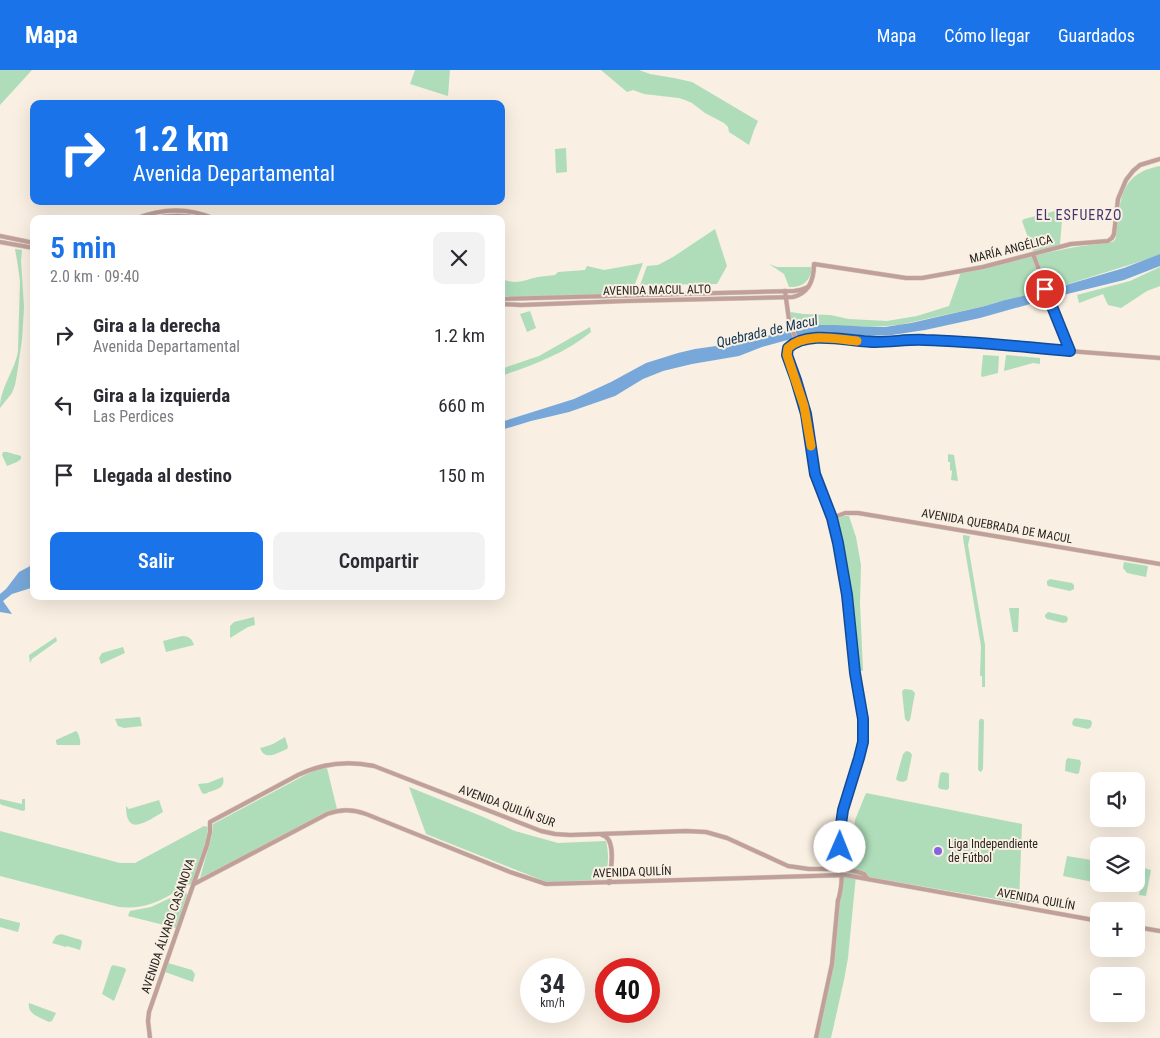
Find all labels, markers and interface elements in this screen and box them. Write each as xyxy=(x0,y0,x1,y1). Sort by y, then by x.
text: Mapa xyxy=(25,21,78,49)
text: Mapa xyxy=(877,25,916,46)
text: Cómo llegar xyxy=(944,25,1030,46)
text: Guardados xyxy=(1058,25,1135,46)
text: 1.2 km xyxy=(133,119,229,160)
icon: right xyxy=(50,120,115,185)
text: Avenida Departamental xyxy=(133,161,335,186)
district label: EL ESFUERZO xyxy=(1036,207,1122,223)
text: 5 min xyxy=(50,230,116,265)
street label: MARÍA ANGÉLICA xyxy=(968,231,1054,266)
button: close xyxy=(433,232,485,284)
text: 2.0 km · 09:40 xyxy=(50,267,140,286)
pin xyxy=(1024,268,1066,310)
icon: arrive xyxy=(1031,275,1059,303)
street label: AVENIDA MACUL ALTO xyxy=(603,282,711,298)
water label: Quebrada de Macul xyxy=(715,311,820,350)
text: Gira a la derecha xyxy=(93,314,220,337)
icon: right xyxy=(50,321,78,349)
text: 1.2 km xyxy=(434,324,485,347)
text: Avenida Departamental xyxy=(93,337,240,356)
text: Gira a la izquierda xyxy=(93,384,230,407)
icon: left xyxy=(50,391,78,419)
text: 660 m xyxy=(438,394,485,417)
text: Las Perdices xyxy=(93,407,174,426)
icon: arrive xyxy=(50,461,78,489)
text: Llegada al destino xyxy=(93,464,232,487)
text: 150 m xyxy=(438,464,485,487)
street label: AVENIDA QUEBRADA DE MACUL xyxy=(920,506,1074,546)
button: Salir xyxy=(50,532,263,590)
button: Compartir xyxy=(273,532,485,590)
map controls xyxy=(1090,772,1145,1022)
button: sound xyxy=(1090,772,1145,827)
street label: AVENIDA QUILÍN SUR xyxy=(457,781,558,830)
position arrow xyxy=(813,820,865,872)
place label: Liga Independiente de Fútbol xyxy=(948,837,1038,865)
button: layers xyxy=(1090,837,1145,892)
marker: Liga Independiente de Fútbol xyxy=(932,845,944,857)
street label: AVENIDA ÁLVARO CASANOVA xyxy=(137,856,198,995)
street label: AVENIDA QUILÍN xyxy=(592,863,672,880)
street label: AVENIDA QUILÍN xyxy=(996,884,1076,913)
button: + xyxy=(1090,902,1145,957)
speed limit sign: 40 xyxy=(595,958,660,1023)
button: − xyxy=(1090,967,1145,1022)
text: 34 xyxy=(540,970,565,999)
text: km/h xyxy=(540,996,565,1010)

